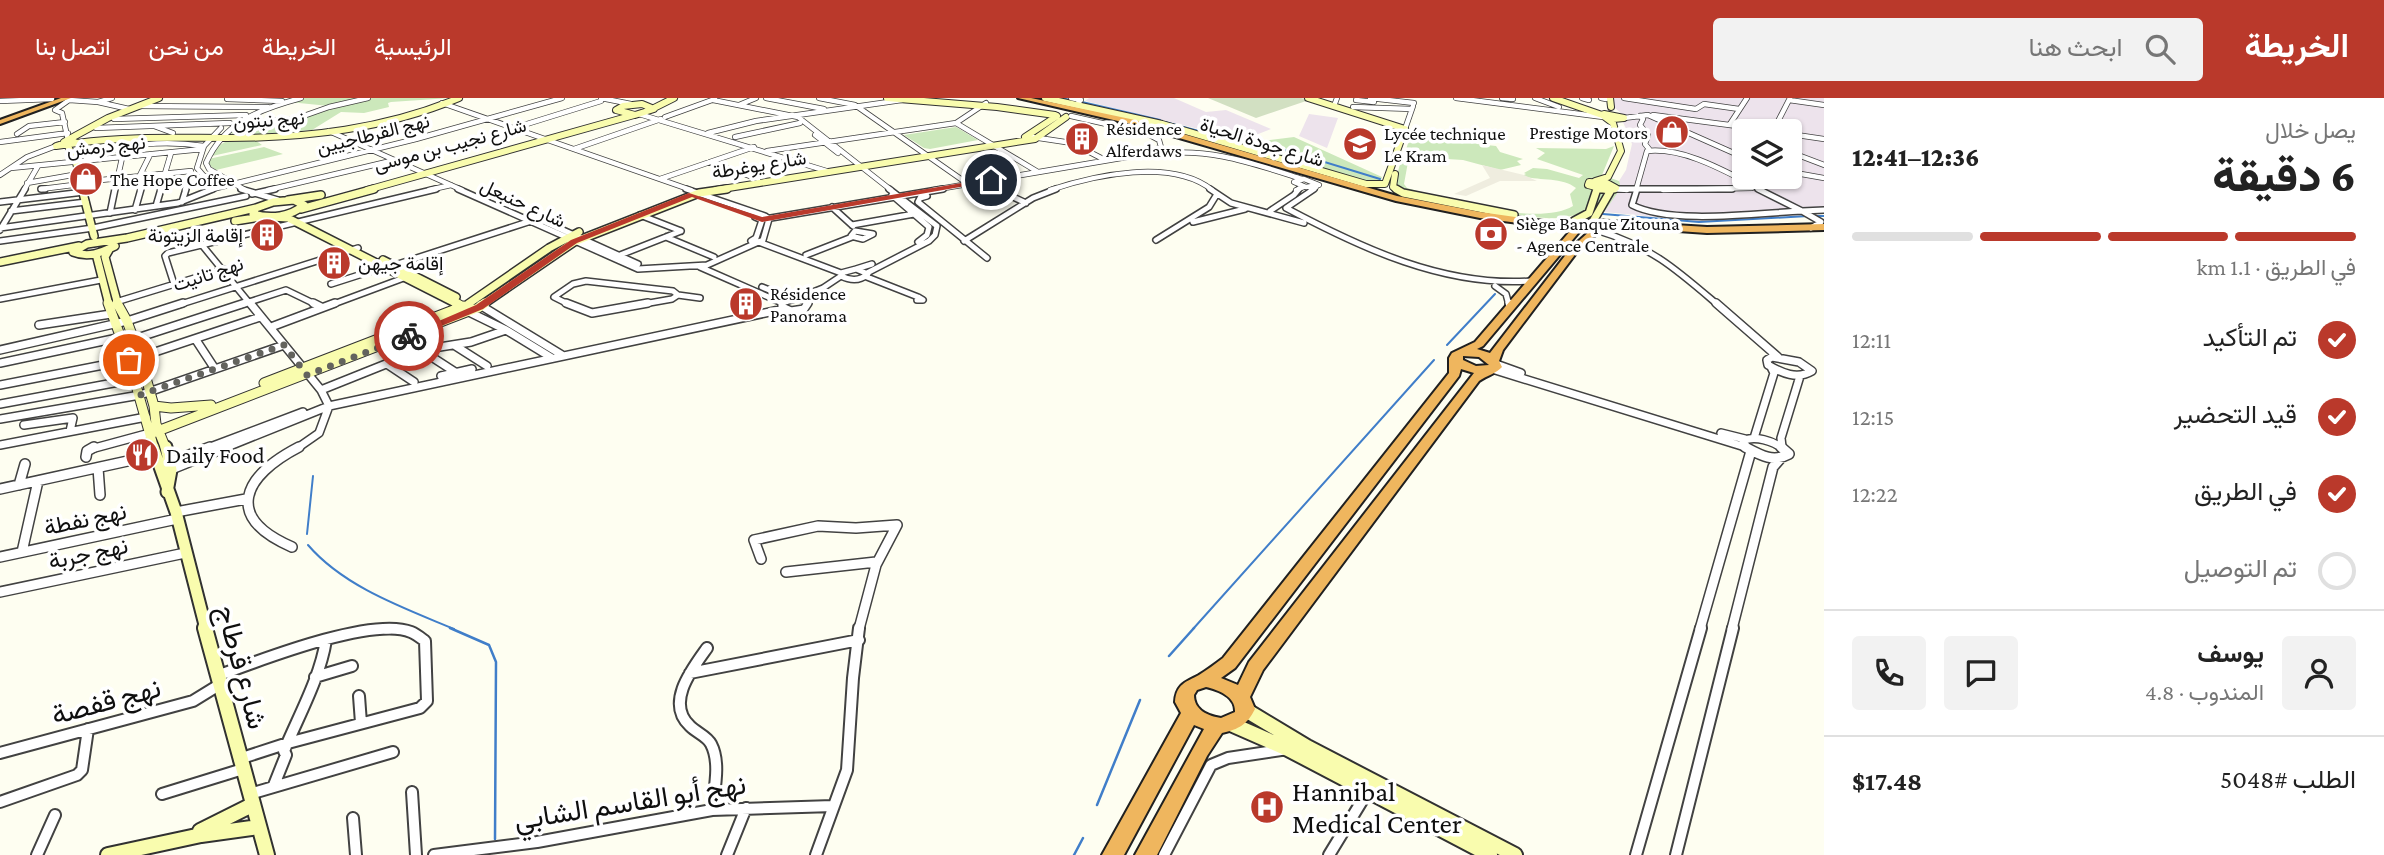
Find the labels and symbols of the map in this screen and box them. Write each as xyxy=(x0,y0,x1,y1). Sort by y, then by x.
street label: نهج نبتون xyxy=(233,107,306,136)
street label: نهج القرطاجيين xyxy=(314,110,432,161)
street label: شارع جودة الحياة xyxy=(1197,113,1326,173)
shop icon: Prestige Motors xyxy=(1653,113,1691,151)
street label: شارع نجيب بن موسى xyxy=(371,115,529,177)
place label: Résidence Alferdaws xyxy=(1106,118,1182,161)
building icon: Résidence Alferdaws xyxy=(1063,120,1101,158)
place label: Prestige Motors xyxy=(1529,122,1648,143)
place label: Lycée technique Le Kram xyxy=(1384,123,1506,166)
school or university icon: Lycée technique Le Kram xyxy=(1341,125,1379,163)
street label: نهج درمش xyxy=(65,131,147,164)
street label: شارع يوغرطة xyxy=(710,147,808,185)
pin xyxy=(961,150,1021,210)
shop icon: The Hope Coffee xyxy=(67,160,105,198)
place label: The Hope Coffee xyxy=(110,169,235,190)
street label: شارع حنبعل xyxy=(476,174,569,234)
place label: Siège Banque Zitouna - Agence Centrale xyxy=(1516,213,1680,256)
bank icon: Siège Banque Zitouna - Agence Centrale xyxy=(1472,215,1510,253)
building icon: إقامة الزيتونة xyxy=(248,216,286,254)
place label: إقامة الزيتونة xyxy=(148,225,243,248)
building icon: إقامة جيهن xyxy=(315,244,353,282)
street label: نهج تانيت xyxy=(170,253,247,298)
place label: إقامة جيهن xyxy=(358,253,443,276)
place label: Résidence Panorama xyxy=(770,283,847,326)
building icon: Résidence Panorama xyxy=(727,285,765,323)
courier xyxy=(374,301,444,371)
pin xyxy=(99,330,159,390)
restaurant icon: Daily Food xyxy=(123,436,161,474)
place label: Daily Food xyxy=(166,442,265,468)
street label: نهج نفطة xyxy=(41,498,129,543)
street label: نهج جربة xyxy=(46,532,131,577)
street label: شارع قرطاج xyxy=(208,602,273,733)
street label: نهج قفصة xyxy=(48,672,165,734)
street label: نهج أبو القاسم الشابي xyxy=(512,768,749,843)
place label: Hannibal Medical Center xyxy=(1292,776,1462,839)
hospital icon: Hannibal Medical Center xyxy=(1248,788,1286,826)

